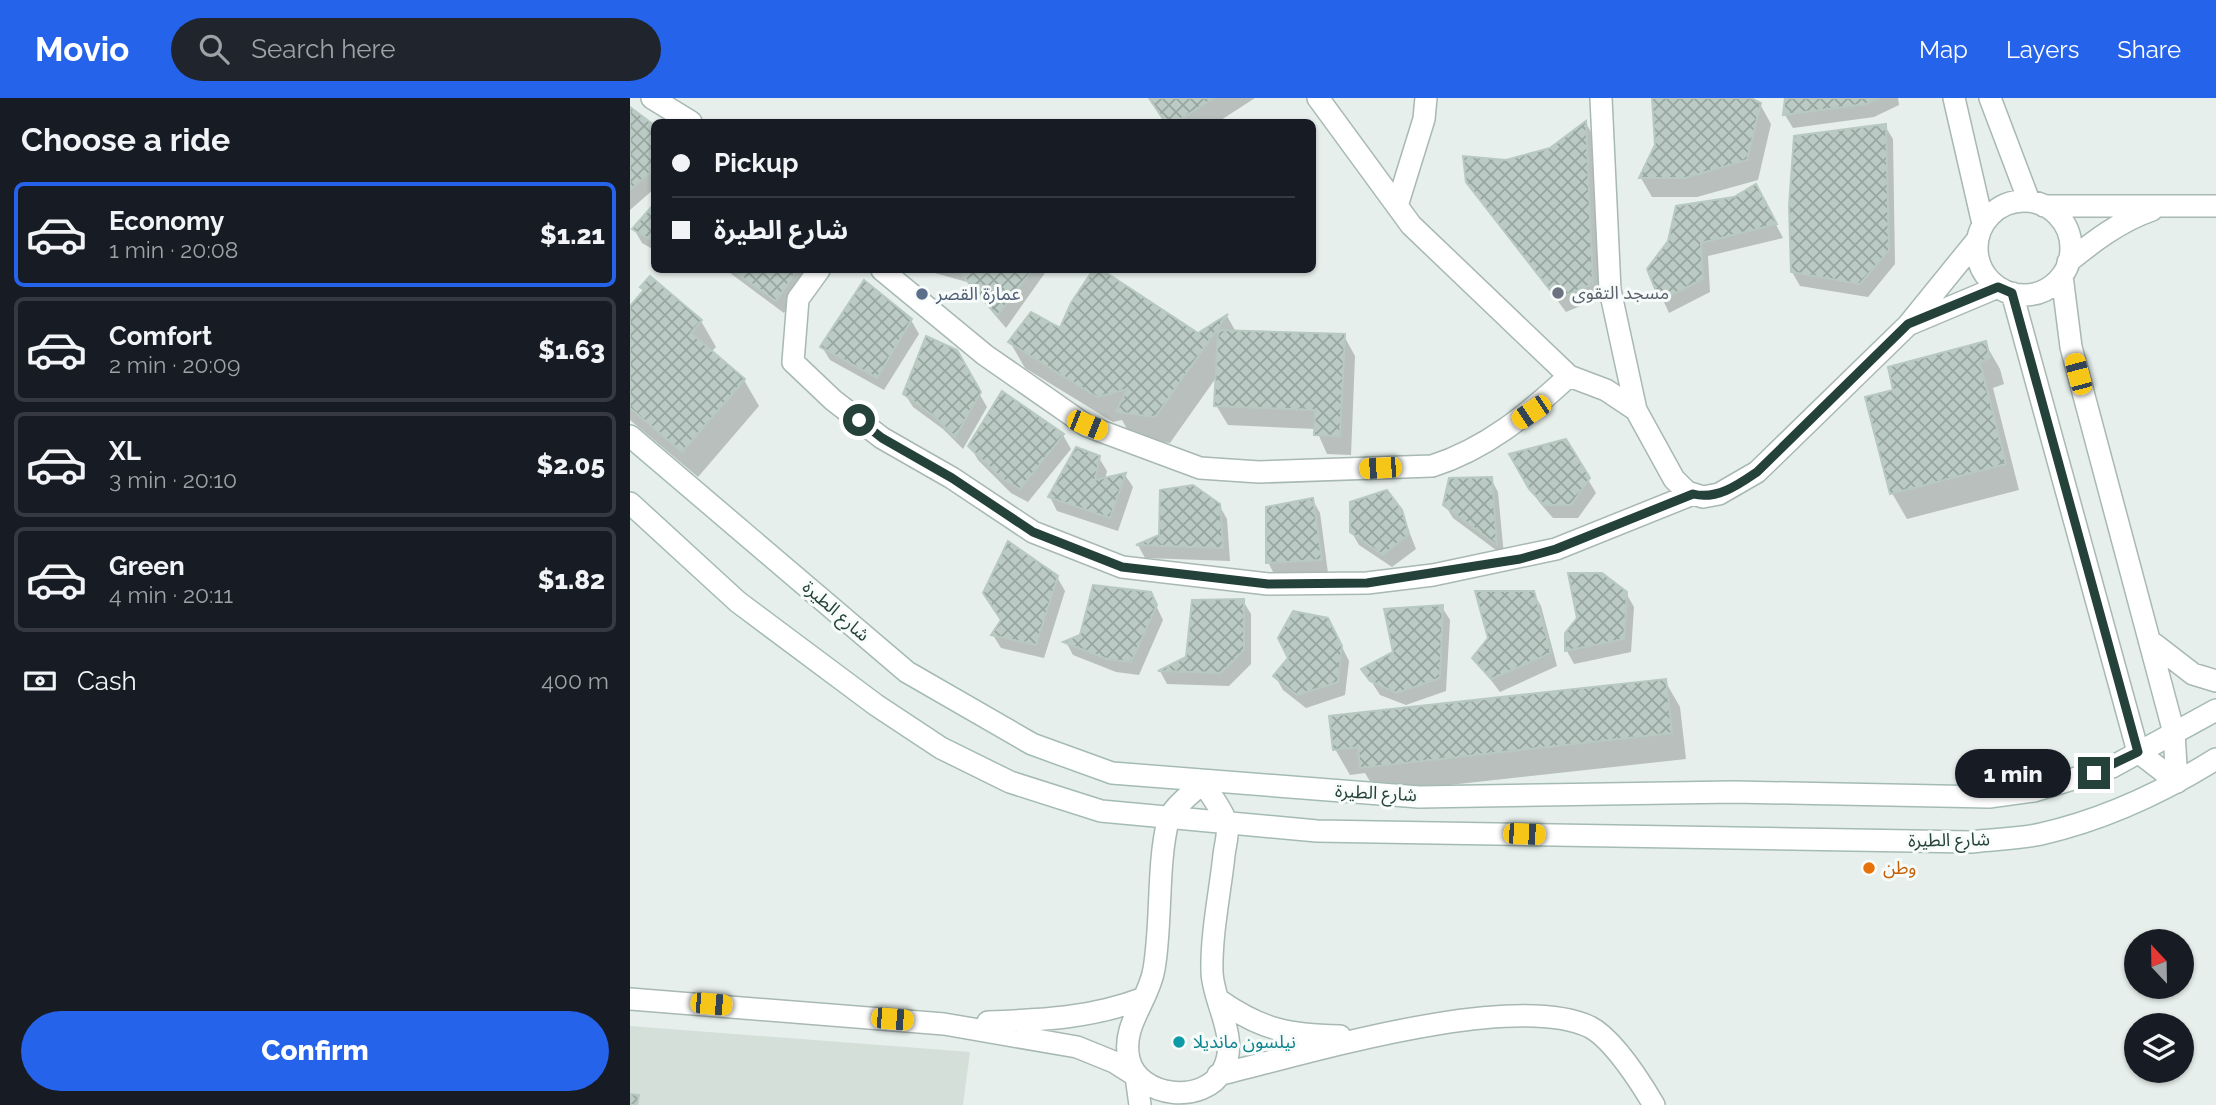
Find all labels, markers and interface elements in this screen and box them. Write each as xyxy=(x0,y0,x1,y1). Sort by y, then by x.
search box xyxy=(171,18,661,81)
text: Movio xyxy=(35,30,129,69)
icon: search xyxy=(195,30,233,68)
text: Search here xyxy=(251,34,396,64)
text: Map xyxy=(1919,35,1968,64)
text: Layers xyxy=(2006,35,2079,64)
text: Share xyxy=(2117,35,2181,64)
text: Choose a ride xyxy=(21,121,230,158)
text: Pickup xyxy=(714,148,799,178)
icon: car xyxy=(25,203,88,266)
text: Economy xyxy=(109,206,224,236)
text: شارع الطيرة xyxy=(714,215,848,245)
text: $1.21 xyxy=(540,220,605,250)
text: 1 min · 20:08 xyxy=(109,236,238,263)
place label: مسجد التقوى xyxy=(1572,282,1669,304)
place label: عمارة القصر xyxy=(935,283,1021,305)
marker: مسجد التقوى xyxy=(1550,285,1566,301)
marker: عمارة القصر xyxy=(914,286,930,302)
icon: car xyxy=(25,318,88,381)
text: Comfort xyxy=(109,321,212,351)
text: $1.63 xyxy=(538,335,605,365)
text: 2 min · 20:09 xyxy=(109,351,240,378)
car xyxy=(2063,351,2094,397)
car xyxy=(1508,392,1555,432)
route start xyxy=(843,404,875,436)
car xyxy=(1064,407,1111,443)
icon: car xyxy=(25,433,88,496)
text: XL xyxy=(109,436,141,466)
text: $2.05 xyxy=(537,450,605,480)
car xyxy=(1359,456,1402,480)
text: 3 min · 20:10 xyxy=(109,466,237,493)
icon: car xyxy=(25,548,88,611)
text: Green xyxy=(109,551,185,581)
text: $1.82 xyxy=(538,565,605,595)
street label: شارع الطيرة xyxy=(796,576,874,648)
text: 4 min · 20:11 xyxy=(109,581,233,608)
icon: cash xyxy=(21,662,59,700)
text: Cash xyxy=(77,666,137,696)
text: 400 m xyxy=(541,667,609,694)
callout: 1 min xyxy=(1954,748,2070,798)
route end xyxy=(2078,757,2110,789)
text: 1 min xyxy=(1983,760,2043,787)
street label: شارع الطيرة xyxy=(1334,780,1417,809)
car xyxy=(1503,823,1546,845)
street label: شارع الطيرة xyxy=(1908,828,1990,855)
place label: وطن xyxy=(1883,857,1916,879)
marker: وطن xyxy=(1861,860,1877,876)
north arrow xyxy=(2124,929,2194,999)
map controls xyxy=(2124,929,2194,1083)
car xyxy=(690,992,733,1016)
car xyxy=(871,1007,914,1031)
button: Confirm xyxy=(21,1011,609,1091)
button: layers xyxy=(2124,1013,2194,1083)
place label: نيلسون مانديلا xyxy=(1193,1031,1296,1053)
marker: نيلسون مانديلا xyxy=(1171,1034,1187,1050)

